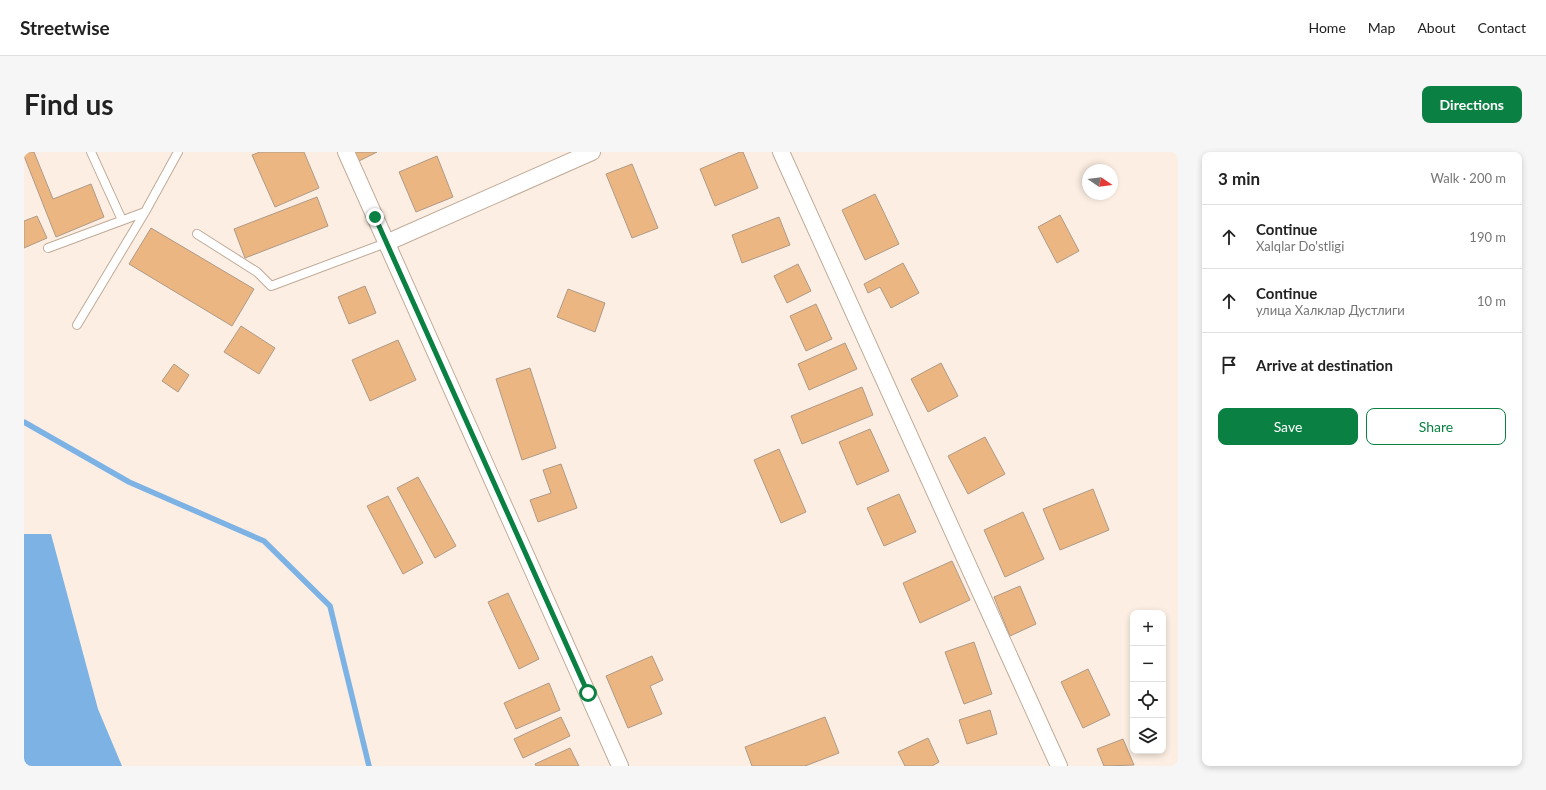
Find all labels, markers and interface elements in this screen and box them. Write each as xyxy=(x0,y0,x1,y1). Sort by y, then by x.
text: Streetwise xyxy=(20,16,110,39)
text: Home xyxy=(1308,19,1346,36)
text: Map xyxy=(1368,19,1395,36)
text: About xyxy=(1417,19,1455,36)
text: Contact xyxy=(1477,19,1526,36)
button: Directions xyxy=(1422,86,1522,123)
text: Find us xyxy=(24,87,114,121)
north arrow xyxy=(1082,164,1118,200)
text: 3 min xyxy=(1218,168,1260,189)
text: Walk · 200 m xyxy=(1430,170,1506,186)
route end xyxy=(366,208,384,226)
text: Continue xyxy=(1256,220,1317,238)
icon: ahead xyxy=(1218,226,1240,248)
text: 190 m xyxy=(1469,229,1506,245)
text: Xalqlar Do'stligi xyxy=(1256,238,1344,254)
text: Continue xyxy=(1256,284,1317,302)
icon: ahead xyxy=(1218,290,1240,312)
text: 10 m xyxy=(1477,293,1506,309)
text: улица Халклар Дустлиги xyxy=(1256,302,1405,318)
icon: arrive xyxy=(1218,354,1240,376)
text: Arrive at destination xyxy=(1256,356,1393,374)
button: Save xyxy=(1218,408,1358,445)
button: Share xyxy=(1366,408,1506,445)
map controls xyxy=(1130,610,1166,754)
button: + xyxy=(1130,610,1166,646)
button: − xyxy=(1130,646,1166,682)
button: locate xyxy=(1130,682,1166,718)
route start xyxy=(579,684,597,702)
button: layers xyxy=(1130,718,1166,754)

